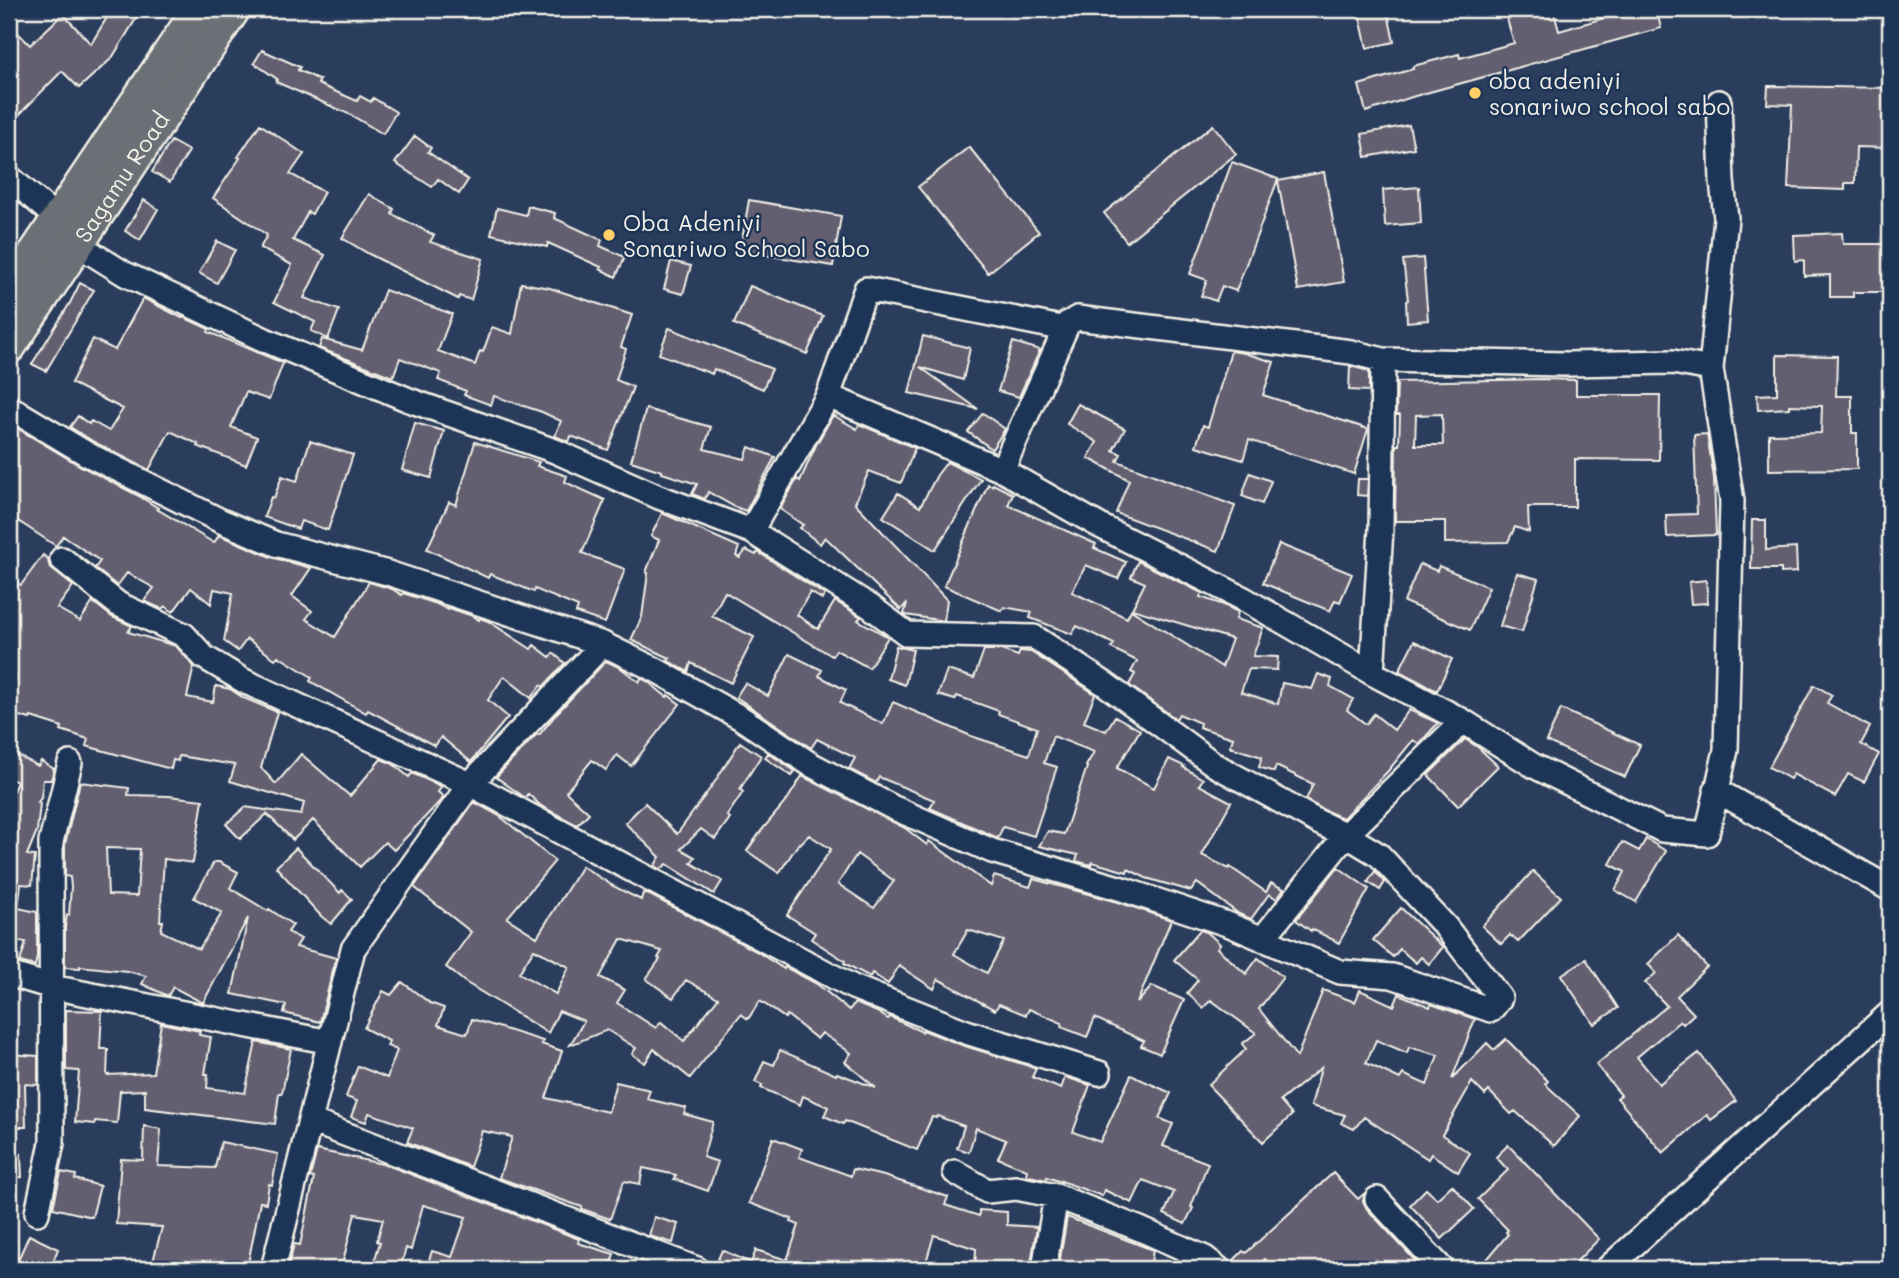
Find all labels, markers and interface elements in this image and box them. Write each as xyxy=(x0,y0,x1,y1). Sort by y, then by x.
place label: oba adeniyi sonariwo school sabo xyxy=(1489,65,1730,121)
marker: oba adeniyi sonariwo school sabo xyxy=(1467,85,1483,101)
street label: Sagamu Road xyxy=(67,106,176,248)
place label: Oba Adeniyi Sonariwo School Sabo xyxy=(623,207,870,263)
marker: Oba Adeniyi Sonariwo School Sabo xyxy=(601,227,617,243)

